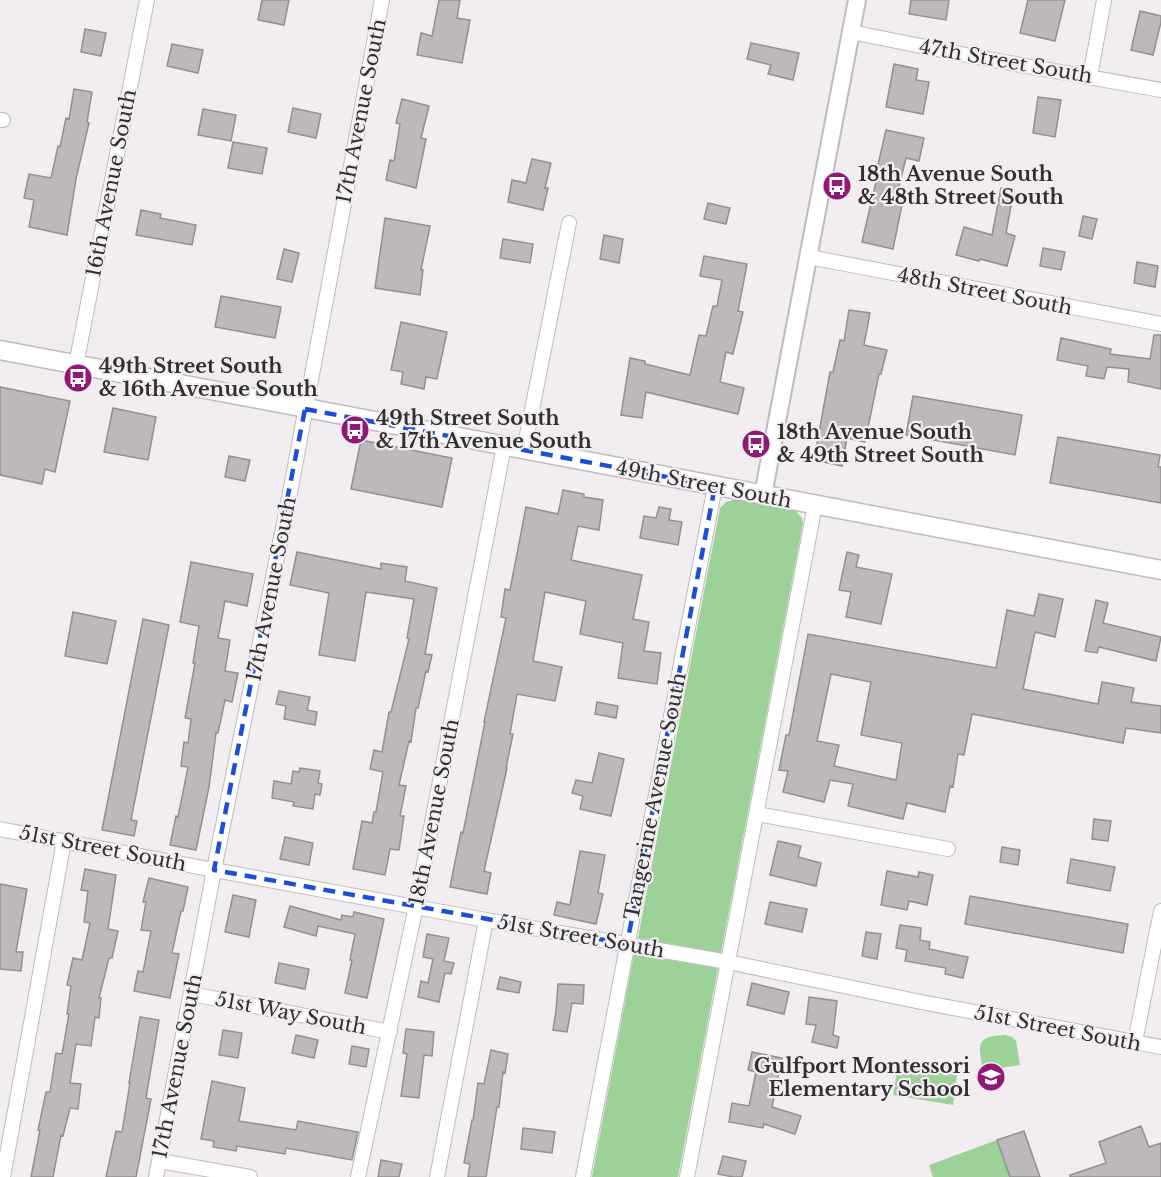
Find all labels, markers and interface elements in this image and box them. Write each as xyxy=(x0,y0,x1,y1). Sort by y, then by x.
street label: 17th Avenue South xyxy=(331,16,391,205)
street label: 47th Street South xyxy=(918,34,1095,88)
street label: 16th Avenue South xyxy=(81,87,141,279)
place label: 18th Avenue South & 48th Street South xyxy=(858,162,1065,209)
bus stop icon: 18th Avenue South & 48th Street South xyxy=(821,170,853,202)
street label: 48th Street South xyxy=(896,262,1075,320)
place label: 49th Street South & 16th Avenue South xyxy=(99,354,319,401)
bus stop icon: 49th Street South & 16th Avenue South xyxy=(62,362,94,394)
place label: 49th Street South & 17th Avenue South xyxy=(376,406,592,453)
bus stop icon: 49th Street South & 17th Avenue South xyxy=(339,414,371,446)
place label: 18th Avenue South & 49th Street South xyxy=(777,420,984,467)
bus stop icon: 18th Avenue South & 49th Street South xyxy=(740,428,772,460)
street label: 49th Street South xyxy=(614,455,794,513)
street label: 17th Avenue South xyxy=(241,494,301,683)
street label: Tangerine Avenue South xyxy=(619,670,691,922)
street label: 18th Avenue South xyxy=(404,716,464,907)
street label: 51st Street South xyxy=(18,820,189,876)
street label: 51st Street South xyxy=(496,909,667,963)
street label: 17th Avenue South xyxy=(147,971,207,1160)
street label: 51st Way South xyxy=(214,987,369,1039)
street label: 51st Street South xyxy=(973,1000,1144,1056)
place label: Gulfport Montessori Elementary School xyxy=(754,1054,970,1101)
school or university icon: Gulfport Montessori Elementary School xyxy=(975,1061,1007,1093)

